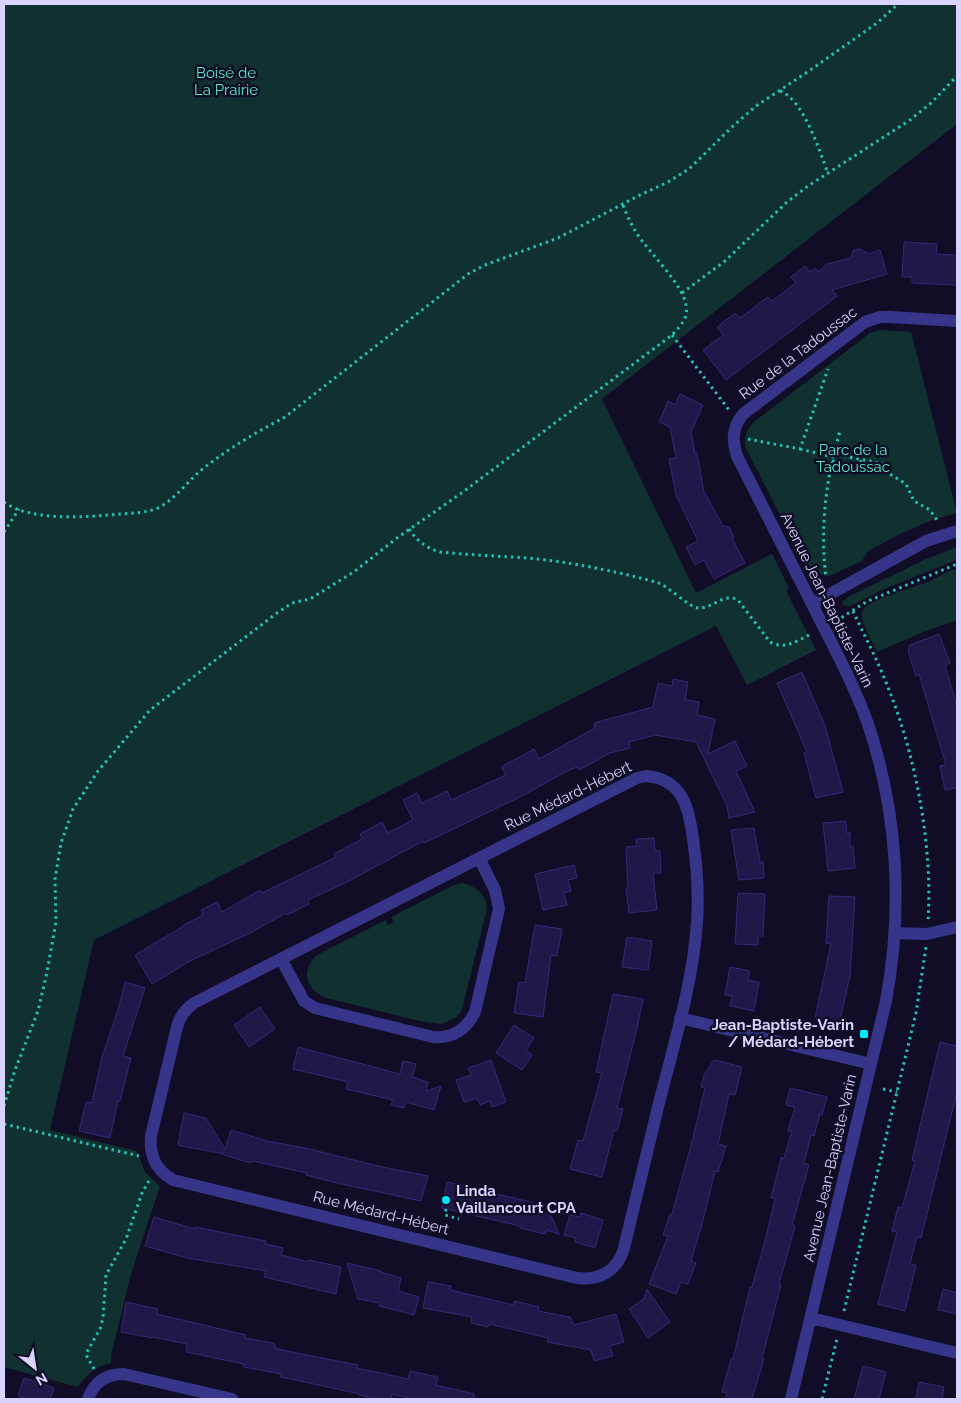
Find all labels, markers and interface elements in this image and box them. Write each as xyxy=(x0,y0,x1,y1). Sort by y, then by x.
park label: Boisé de La Prairie xyxy=(194,64,258,99)
street label: Rue de la Tadoussac xyxy=(736,303,860,403)
park label: Parc de la Tadoussac xyxy=(816,441,890,476)
street label: Avenue Jean-Baptiste-Varin xyxy=(777,510,877,690)
street label: Rue Médard-Hébert xyxy=(501,757,635,835)
place label: Jean-Baptiste-Varin / Médard-Hébert xyxy=(712,1016,854,1051)
marker: Jean-Baptiste-Varin / Médard-Hébert xyxy=(858,1028,870,1040)
street label: Avenue Jean-Baptiste-Varin xyxy=(800,1072,860,1264)
place label: Linda Vaillancourt CPA xyxy=(456,1182,577,1217)
street label: Rue Médard-Hébert xyxy=(311,1187,451,1239)
marker: Linda Vaillancourt CPA xyxy=(440,1194,452,1206)
north arrow xyxy=(10,1343,60,1393)
text: N xyxy=(33,1370,50,1389)

